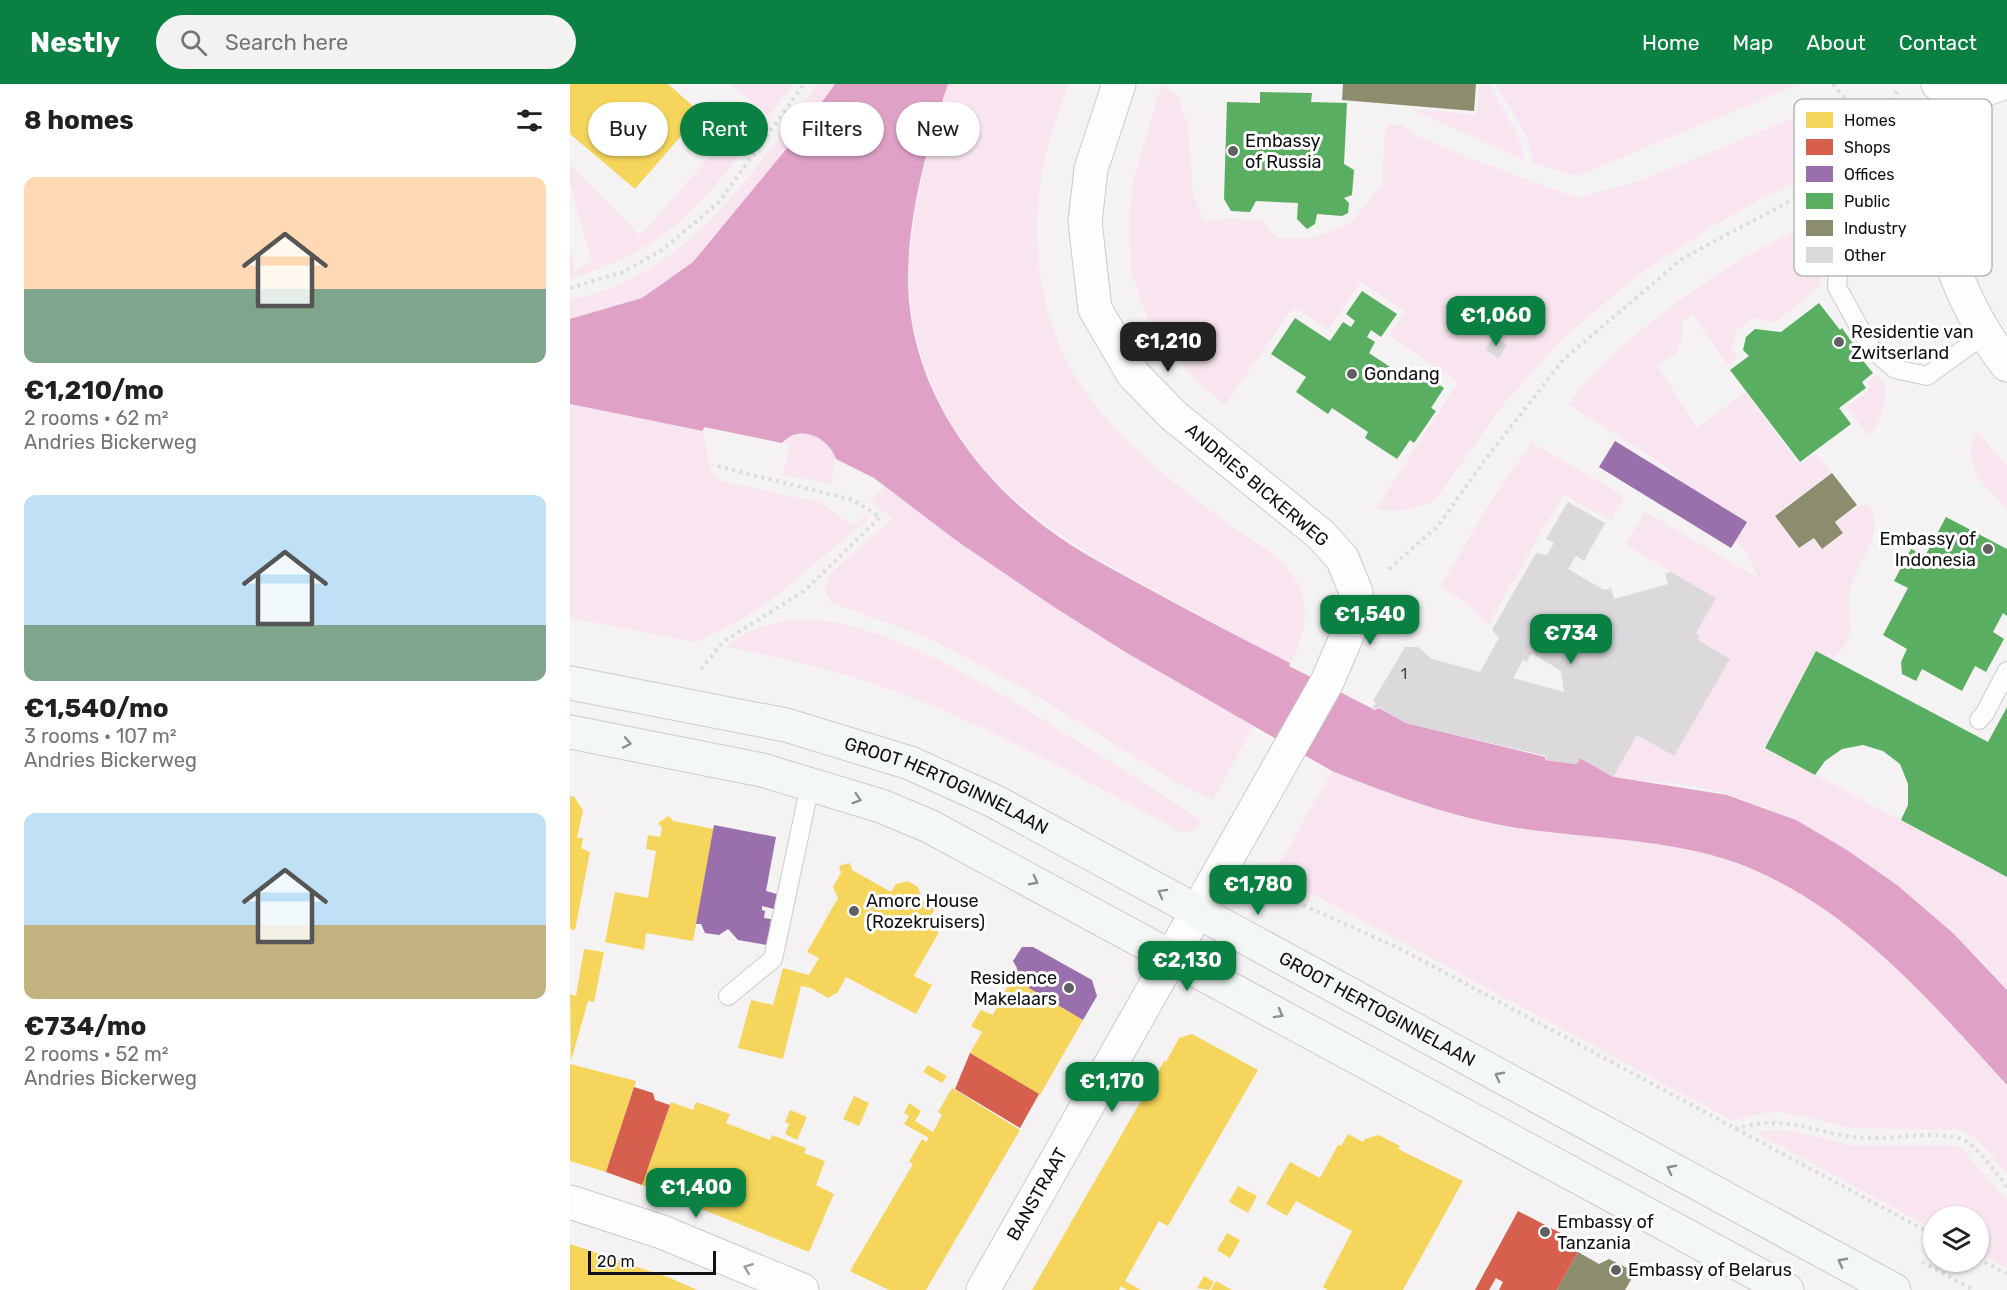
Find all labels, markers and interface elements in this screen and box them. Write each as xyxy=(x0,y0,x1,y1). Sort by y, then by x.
search box xyxy=(156,15,576,69)
text: Nestly xyxy=(30,26,120,59)
icon: search xyxy=(177,26,210,59)
text: Search here xyxy=(225,29,348,56)
text: Home xyxy=(1642,30,1699,55)
text: Map xyxy=(1732,30,1773,55)
text: About xyxy=(1806,30,1866,55)
text: Contact xyxy=(1899,30,1977,55)
legend xyxy=(1794,99,1992,276)
chip: Buy xyxy=(588,102,668,156)
chip: Rent xyxy=(680,102,768,156)
chip: Filters xyxy=(780,102,884,156)
chip: New xyxy=(896,102,980,156)
icon: filters xyxy=(513,104,546,137)
text: 8 homes xyxy=(24,105,134,136)
text: Homes xyxy=(1844,111,1896,130)
place label: Embassy of Russia xyxy=(1245,130,1321,173)
text: Shops xyxy=(1844,138,1891,157)
marker: Embassy of Russia xyxy=(1226,144,1240,158)
text: Offices xyxy=(1844,165,1894,184)
text: Public xyxy=(1844,192,1890,211)
icon: home xyxy=(231,216,339,324)
text: Industry xyxy=(1844,219,1907,238)
text: Other xyxy=(1844,246,1886,265)
pin: €1,060 xyxy=(1447,296,1545,347)
text: €1,060 xyxy=(1460,303,1532,327)
place label: Residentie van Zwitserland xyxy=(1851,321,1974,364)
pin: €1,210 xyxy=(1119,322,1217,373)
text: €1,210 xyxy=(1134,329,1202,353)
marker: Residentie van Zwitserland xyxy=(1832,335,1846,349)
place label: Gondang xyxy=(1364,363,1440,385)
marker: Gondang xyxy=(1345,367,1359,381)
text: €1,210/mo xyxy=(24,375,164,406)
text: 2 rooms · 62 m² xyxy=(24,406,169,430)
street label: ANDRIES BICKERWEG xyxy=(1181,419,1333,551)
text: Andries Bickerweg xyxy=(24,430,197,454)
place label: Embassy of Indonesia xyxy=(1879,528,1976,571)
icon: home xyxy=(231,534,339,642)
marker: Embassy of Indonesia xyxy=(1981,542,1995,556)
pin: €1,540 xyxy=(1321,595,1419,646)
text: €1,540 xyxy=(1334,602,1406,626)
pin: €734 xyxy=(1535,614,1607,665)
text: €734 xyxy=(1544,621,1598,645)
house number: 1 xyxy=(1401,665,1407,683)
text: €1,540/mo xyxy=(24,693,169,724)
text: 3 rooms · 107 m² xyxy=(24,724,177,748)
street label: GROOT HERTOGINNELAAN xyxy=(842,733,1052,839)
one-way arrow xyxy=(622,736,632,749)
text: Andries Bickerweg xyxy=(24,748,197,772)
one-way arrow xyxy=(851,792,862,804)
icon: home xyxy=(231,852,339,960)
pin: €1,780 xyxy=(1209,865,1307,916)
text: €1,780 xyxy=(1223,872,1293,896)
one-way arrow xyxy=(1028,874,1038,885)
one-way arrow xyxy=(1157,889,1168,900)
place label: Amorc House (Rozekruisers) xyxy=(866,890,985,933)
marker: Amorc House (Rozekruisers) xyxy=(847,904,861,918)
pin: €2,130 xyxy=(1138,941,1236,992)
street label: GROOT HERTOGINNELAAN xyxy=(1275,947,1479,1071)
text: €2,130 xyxy=(1152,948,1222,972)
place label: Residence Makelaars xyxy=(970,967,1057,1010)
marker: Residence Makelaars xyxy=(1062,981,1076,995)
one-way arrow xyxy=(1273,1007,1284,1018)
text: €734/mo xyxy=(24,1011,147,1042)
text: 2 rooms · 52 m² xyxy=(24,1042,169,1066)
pin: €1,170 xyxy=(1063,1062,1161,1113)
text: Andries Bickerweg xyxy=(24,1066,197,1090)
text: €1,170 xyxy=(1080,1069,1144,1093)
one-way arrow xyxy=(1495,1072,1505,1083)
street label: BANSTRAAT xyxy=(1002,1144,1072,1245)
one-way arrow xyxy=(1666,1165,1677,1176)
pin: €1,400 xyxy=(647,1168,745,1219)
text: €1,400 xyxy=(660,1175,732,1199)
map controls xyxy=(1923,1206,1989,1272)
button: layers xyxy=(1923,1206,1989,1272)
place label: Embassy of Tanzania xyxy=(1557,1211,1654,1254)
marker: Embassy of Tanzania xyxy=(1538,1225,1552,1239)
scale bar xyxy=(588,1248,716,1276)
text: 20 m xyxy=(597,1252,635,1271)
one-way arrow xyxy=(1838,1258,1848,1269)
place label: Embassy of Belarus xyxy=(1628,1259,1792,1281)
one-way arrow xyxy=(744,1263,755,1275)
marker: Embassy of Belarus xyxy=(1609,1263,1623,1277)

